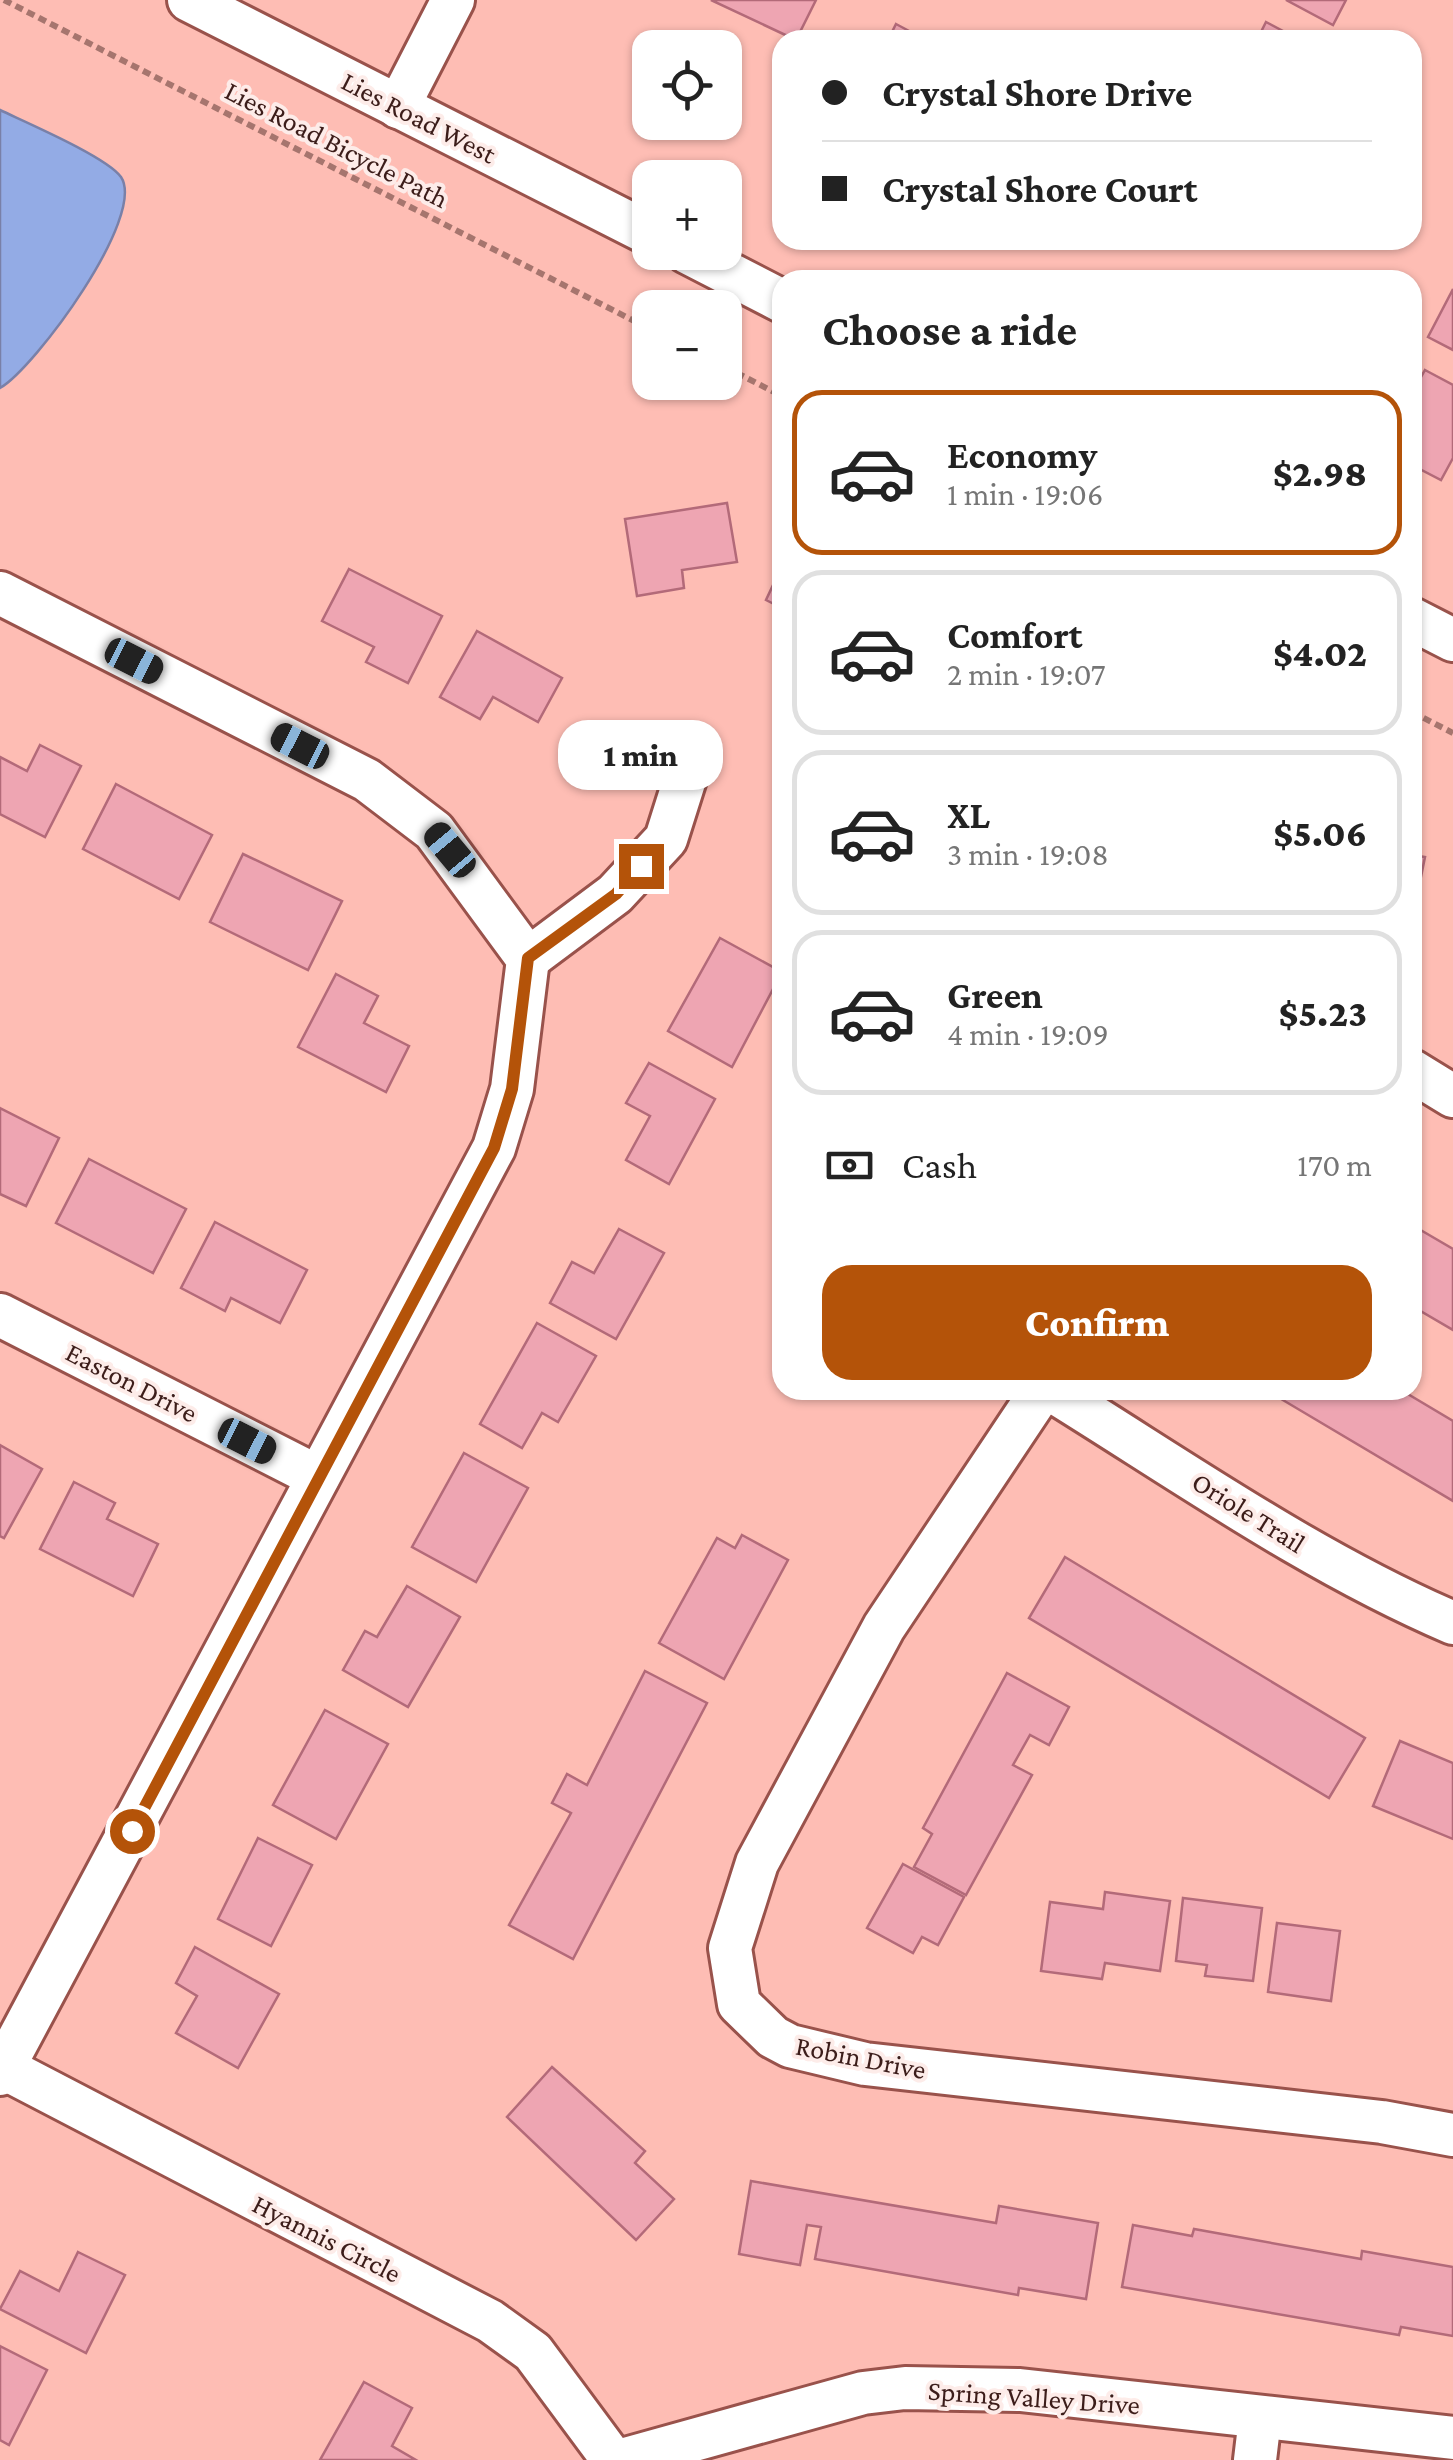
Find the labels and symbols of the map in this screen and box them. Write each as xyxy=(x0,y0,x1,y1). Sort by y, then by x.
street label: Lies Road West xyxy=(336,65,502,170)
street label: Lies Road Bicycle Path xyxy=(220,75,453,214)
car xyxy=(100,634,168,688)
car xyxy=(266,719,334,773)
callout: 1 min xyxy=(558,721,724,791)
car xyxy=(419,817,481,883)
route end xyxy=(619,844,664,889)
street label: Easton Drive xyxy=(61,1336,203,1429)
car xyxy=(213,1414,281,1468)
street label: Oriole Trail xyxy=(1187,1466,1311,1559)
route start xyxy=(110,1809,155,1854)
street label: Robin Drive xyxy=(793,2030,929,2085)
street label: Hyannis Circle xyxy=(248,2188,406,2289)
street label: Spring Valley Drive xyxy=(927,2375,1141,2420)

